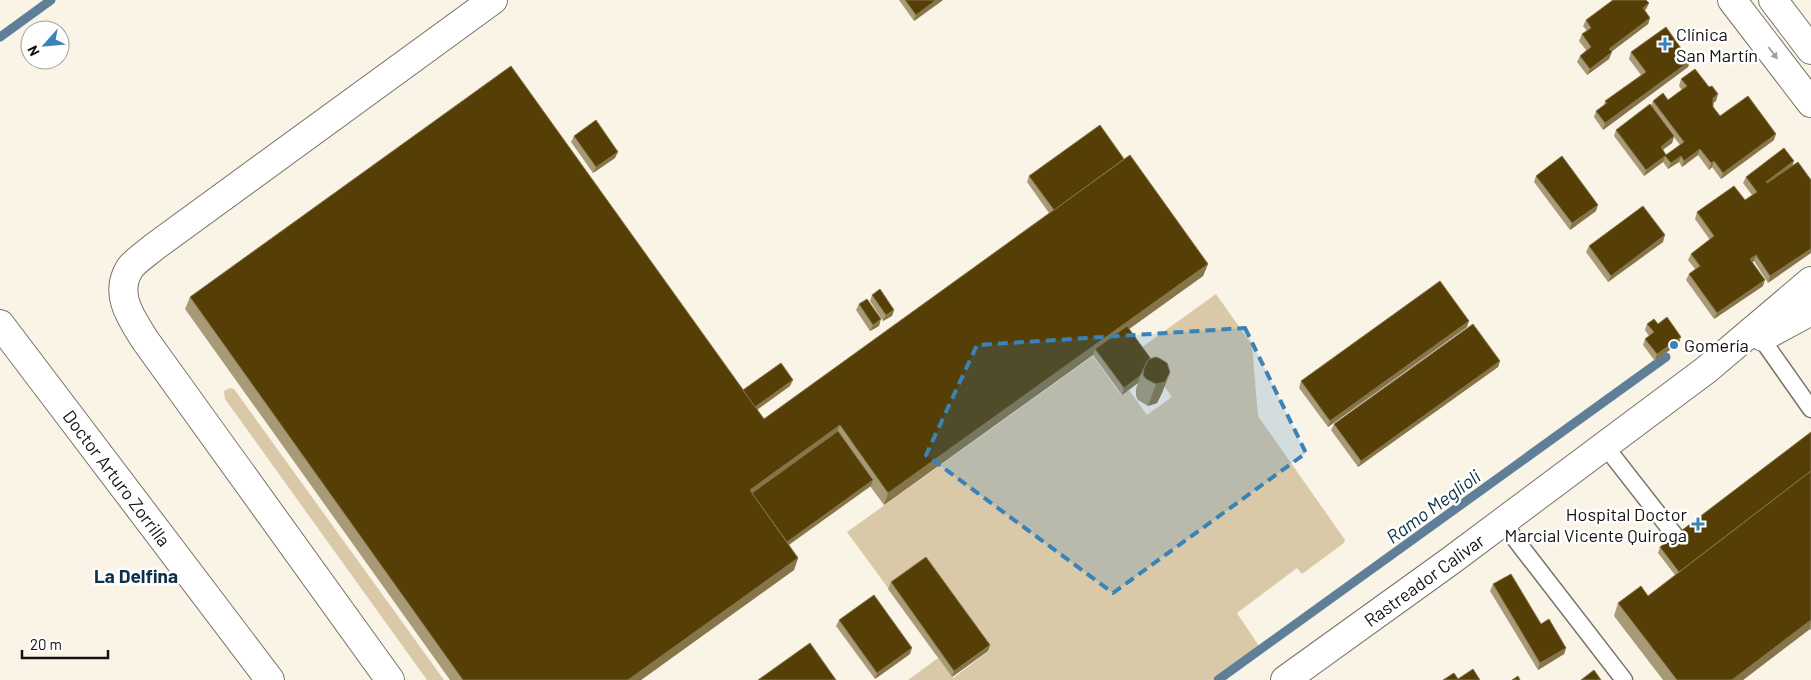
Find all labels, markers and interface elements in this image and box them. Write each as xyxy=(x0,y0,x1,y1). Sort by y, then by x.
north arrow xyxy=(20,20,70,70)
place label: Clínica San Martín xyxy=(1676,23,1758,66)
marker: Clínica San Martín xyxy=(1658,37,1672,51)
text: N xyxy=(23,43,43,59)
one-way arrow xyxy=(1767,46,1778,59)
place label: Gomería xyxy=(1684,334,1749,356)
marker: Gomería xyxy=(1668,339,1680,351)
street label: Doctor Arturo Zorrilla xyxy=(59,405,175,551)
water label: Ramo Meglioli xyxy=(1381,464,1485,548)
place label: Hospital Doctor Marcial Vicente Quiroga xyxy=(1505,503,1687,546)
marker: Hospital Doctor Marcial Vicente Quiroga xyxy=(1691,517,1705,531)
street label: Rastreador Calivar xyxy=(1360,529,1489,631)
district label: La Delfina xyxy=(94,564,178,587)
scale bar xyxy=(22,628,109,660)
text: 20 m xyxy=(30,635,62,653)

